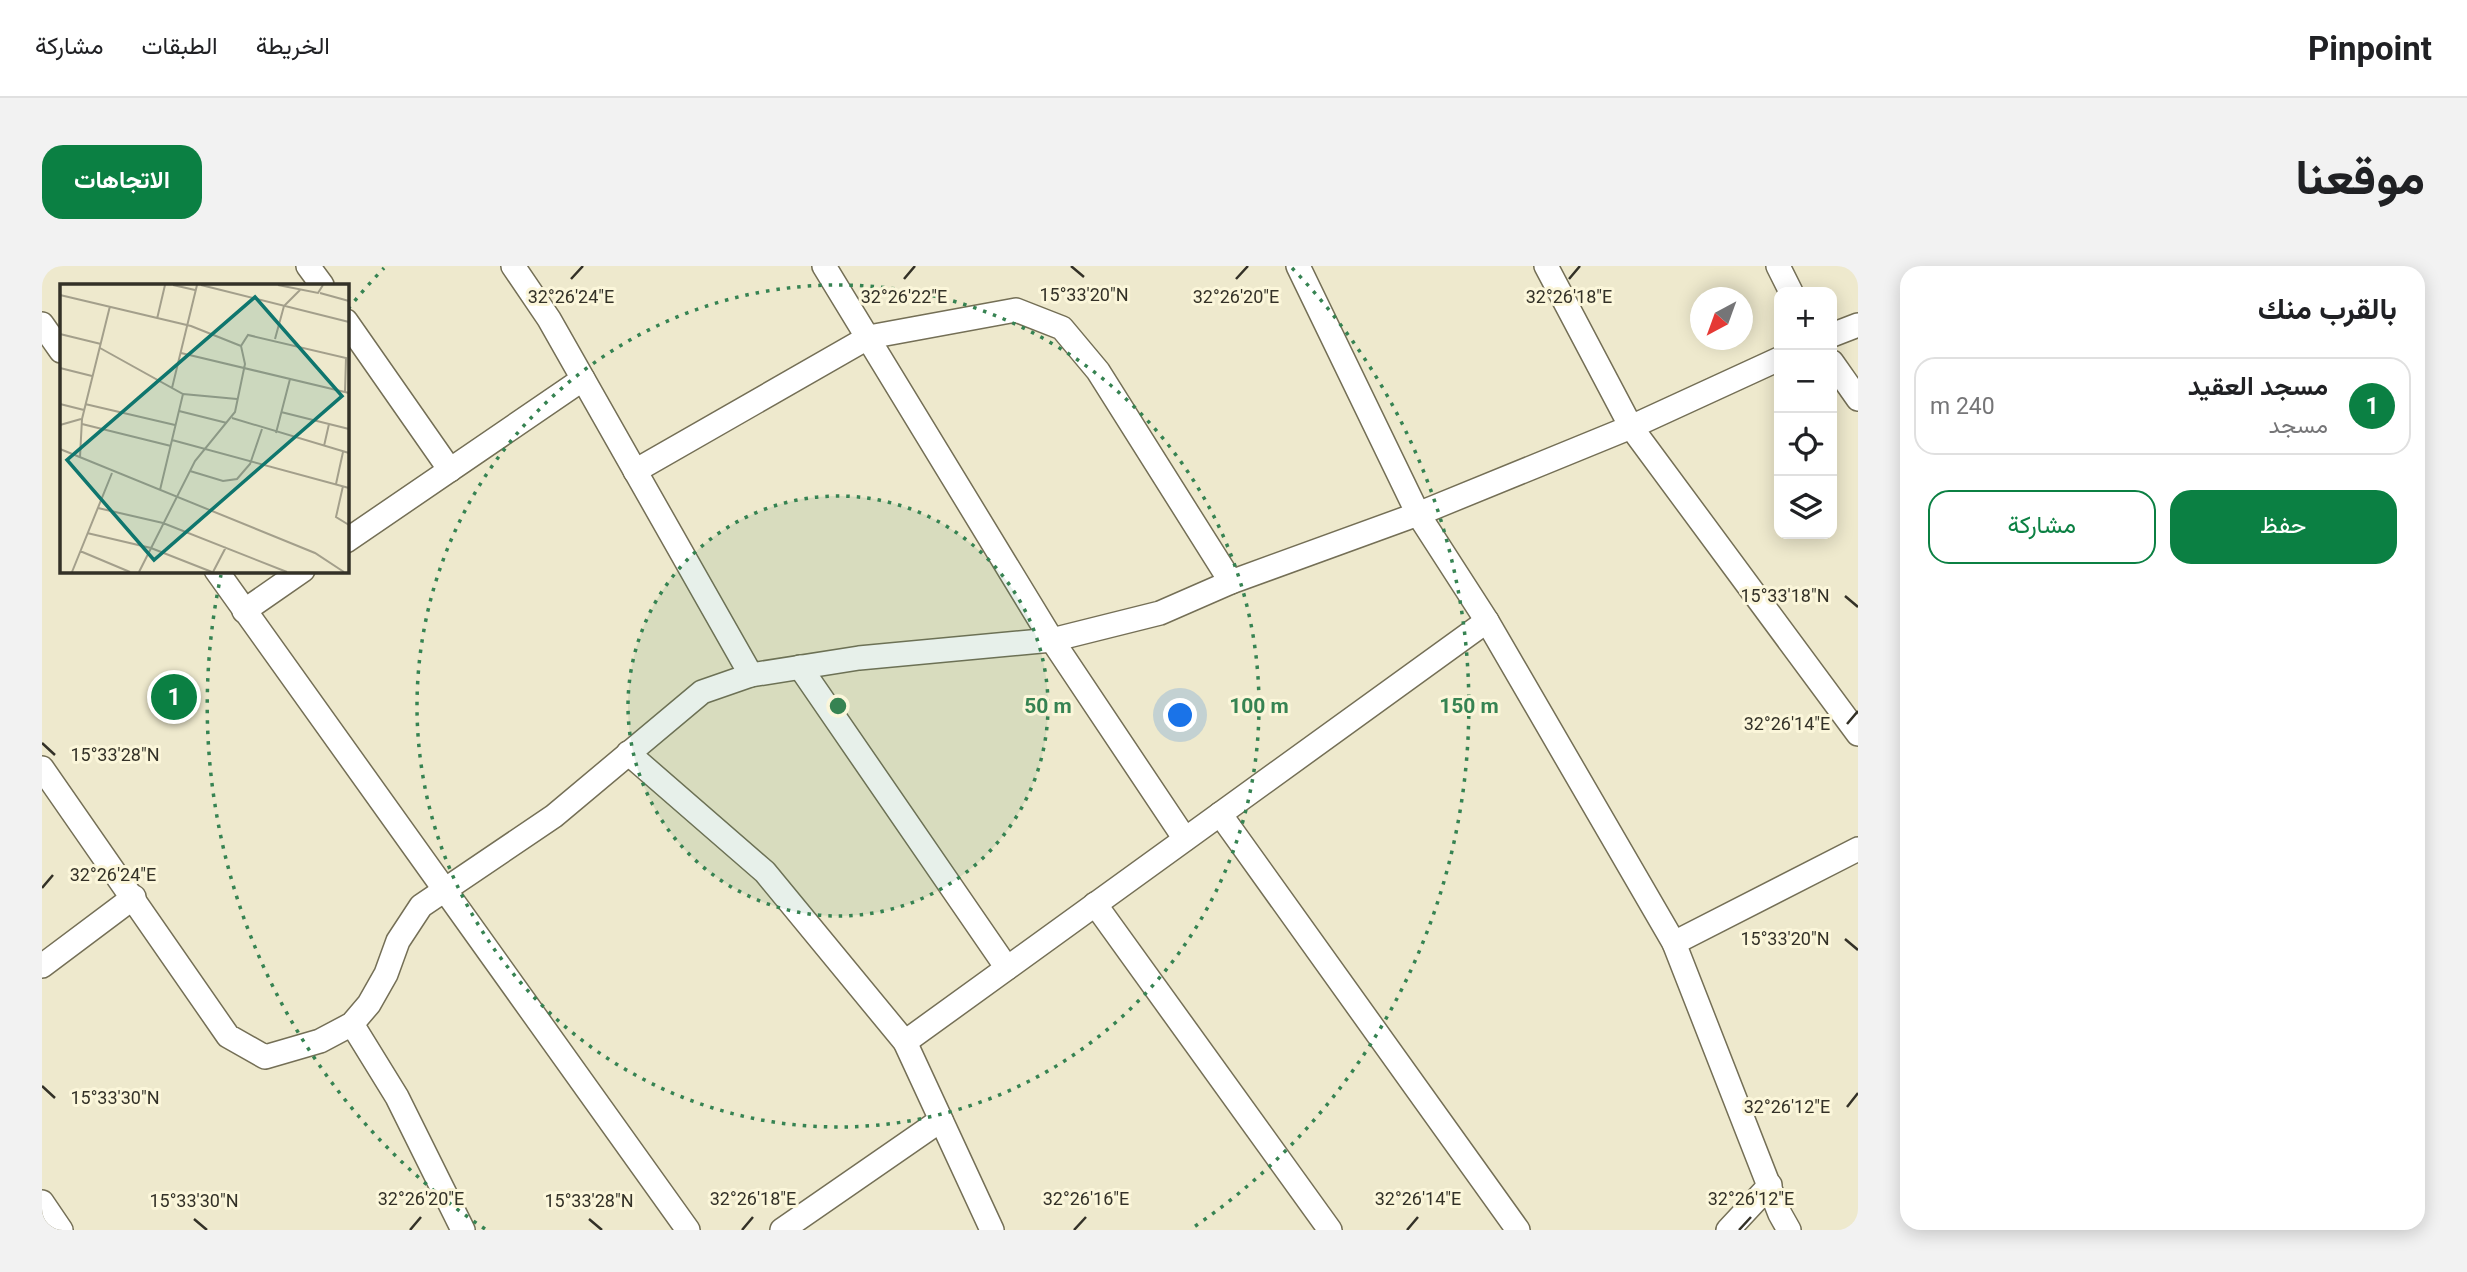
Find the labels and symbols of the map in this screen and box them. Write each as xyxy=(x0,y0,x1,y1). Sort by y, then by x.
inset map xyxy=(60,284,348,572)
text: 15°33'20"N xyxy=(1039,284,1129,305)
text: 32°26'24"E xyxy=(528,286,614,307)
text: 32°26'22"E xyxy=(861,286,947,307)
text: 32°26'20"E xyxy=(1193,286,1279,307)
text: 32°26'18"E xyxy=(1526,286,1612,307)
north arrow xyxy=(1690,287,1753,350)
text: 15°33'18"N xyxy=(1740,585,1830,606)
pin: 1 xyxy=(151,671,197,723)
centre of rings xyxy=(826,694,850,718)
text: 50 m xyxy=(1024,694,1072,718)
text: 100 m xyxy=(1229,694,1289,718)
text: 150 m xyxy=(1439,694,1499,718)
your location xyxy=(1163,698,1197,732)
text: 32°26'14"E xyxy=(1744,713,1830,734)
text: 15°33'28"N xyxy=(70,744,160,765)
text: 32°26'24"E xyxy=(70,864,156,885)
text: 15°33'20"N xyxy=(1740,928,1830,949)
text: 15°33'30"N xyxy=(70,1087,160,1108)
text: 32°26'12"E xyxy=(1744,1096,1830,1117)
text: 32°26'20"E xyxy=(378,1188,464,1209)
text: 32°26'18"E xyxy=(710,1188,796,1209)
text: 32°26'16"E xyxy=(1043,1188,1129,1209)
text: 32°26'14"E xyxy=(1375,1188,1461,1209)
text: 32°26'12"E xyxy=(1708,1188,1794,1209)
text: 15°33'30"N xyxy=(149,1190,239,1211)
text: 15°33'28"N xyxy=(544,1190,634,1211)

